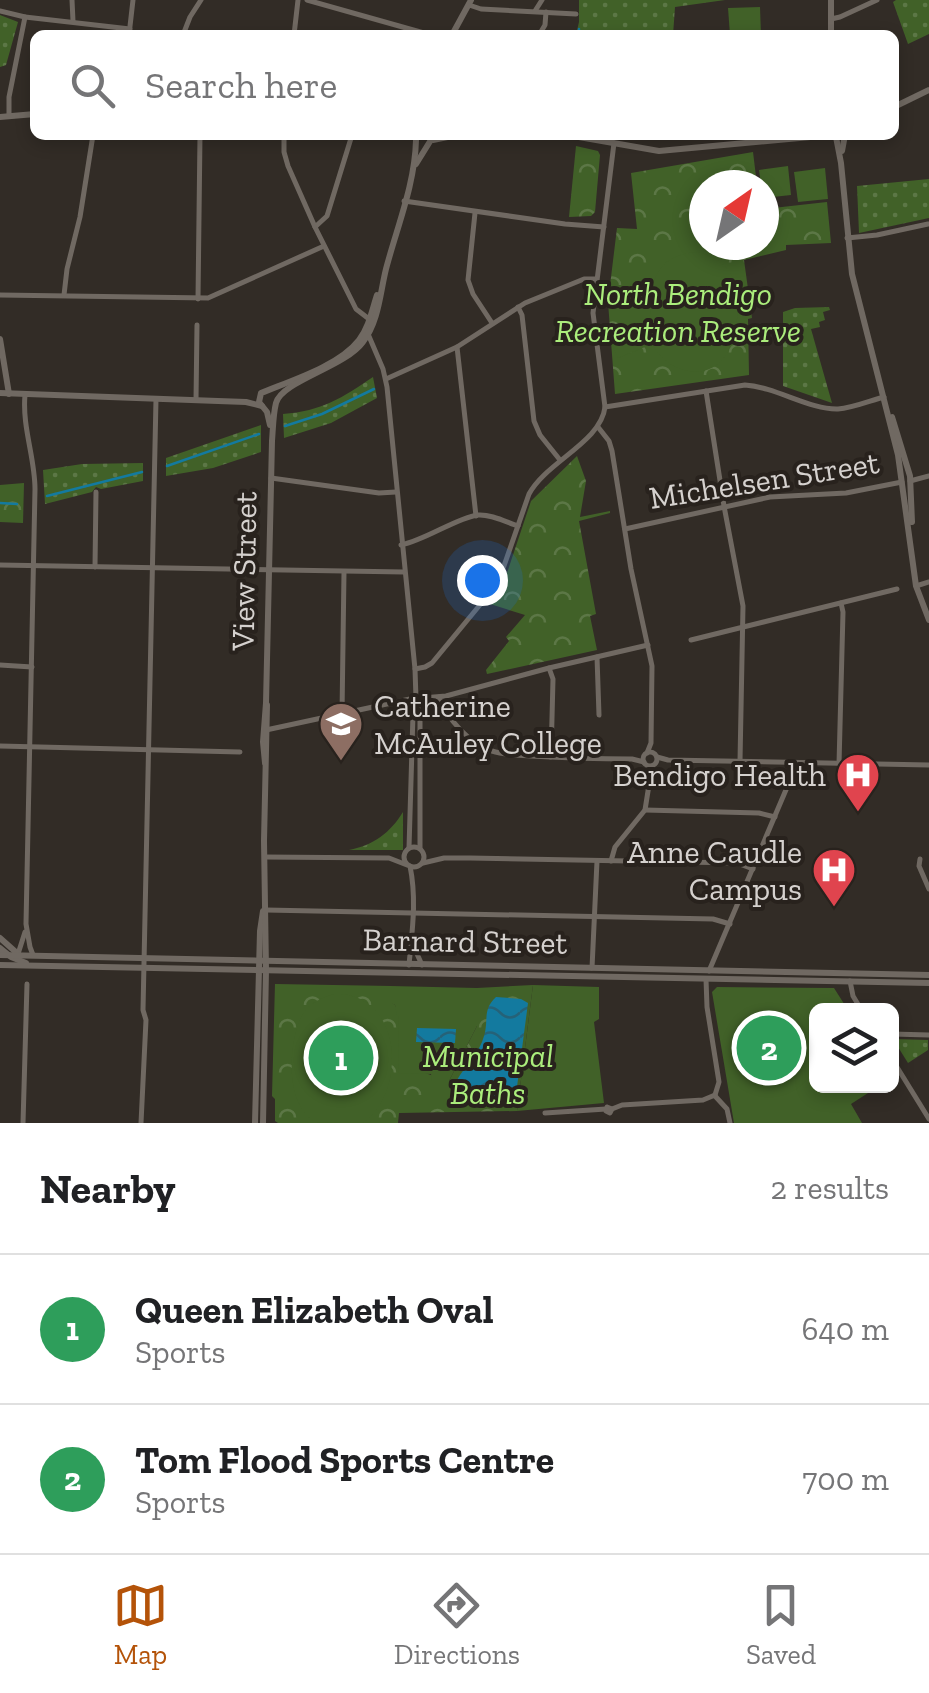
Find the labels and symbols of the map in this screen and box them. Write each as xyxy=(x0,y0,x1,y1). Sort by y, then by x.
north arrow xyxy=(689,170,779,260)
park label: North Bendigo Recreation Reserve xyxy=(555,275,801,350)
street label: Michelsen Street xyxy=(646,443,882,517)
street label: View Street xyxy=(224,491,264,652)
your location xyxy=(457,555,508,606)
place label: Catherine McAuley College xyxy=(374,687,602,762)
school or university icon: Catherine McAuley College xyxy=(318,701,364,762)
hospital icon: Bendigo Health xyxy=(835,752,881,813)
place label: Bendigo Health xyxy=(613,756,826,794)
place label: Anne Caudle Campus xyxy=(627,833,802,908)
hospital icon: Anne Caudle Campus xyxy=(811,847,857,908)
street label: Barnard Street xyxy=(362,920,568,962)
pin: 2 xyxy=(736,1010,802,1086)
pin: 1 xyxy=(308,1020,374,1096)
park label: Municipal Baths xyxy=(422,1037,554,1112)

